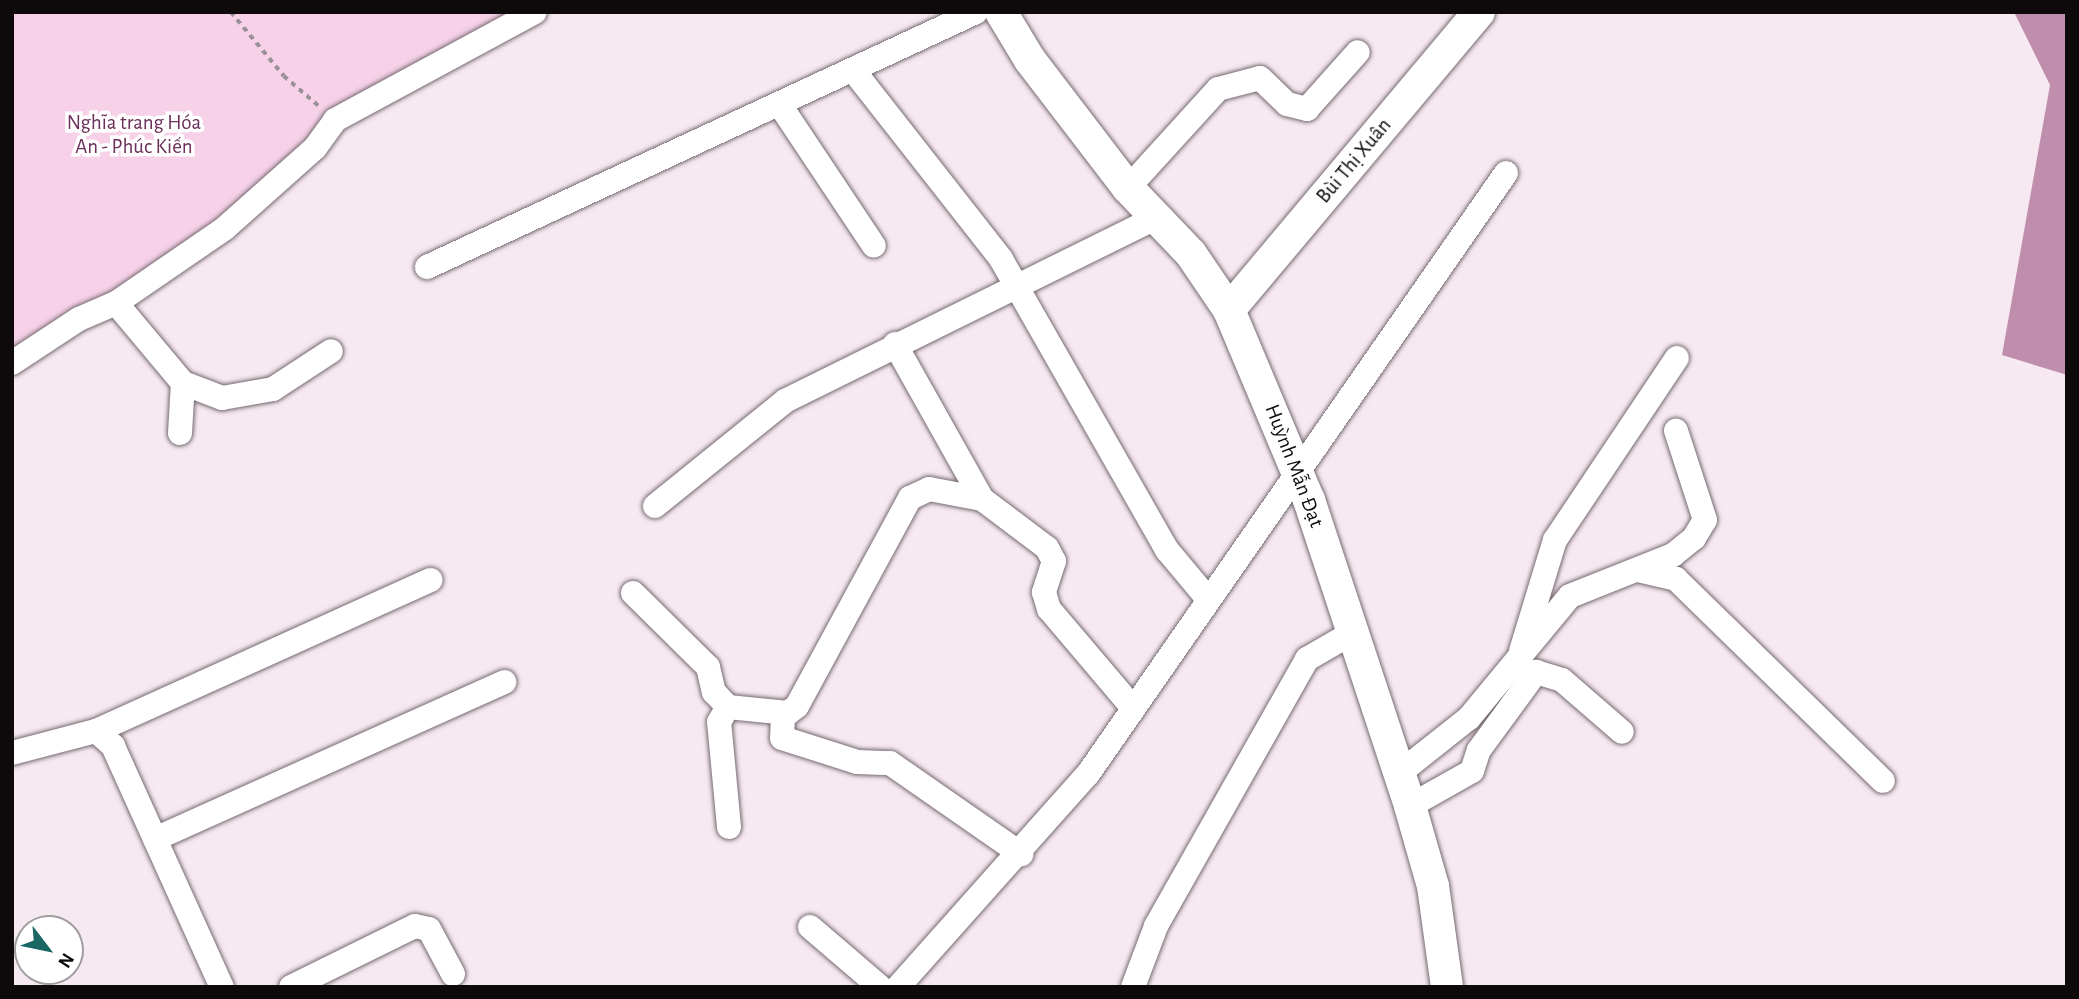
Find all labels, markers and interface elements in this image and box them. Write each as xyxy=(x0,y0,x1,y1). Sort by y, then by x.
park label: Nghĩa trang Hóa An - Phúc Kiến xyxy=(67,110,201,160)
street label: Bùi Thị Xuân xyxy=(1311,113,1397,209)
street label: Huỳnh Mẫn Đạt xyxy=(1259,401,1329,531)
north arrow xyxy=(14,915,84,985)
text: N xyxy=(54,950,77,971)

